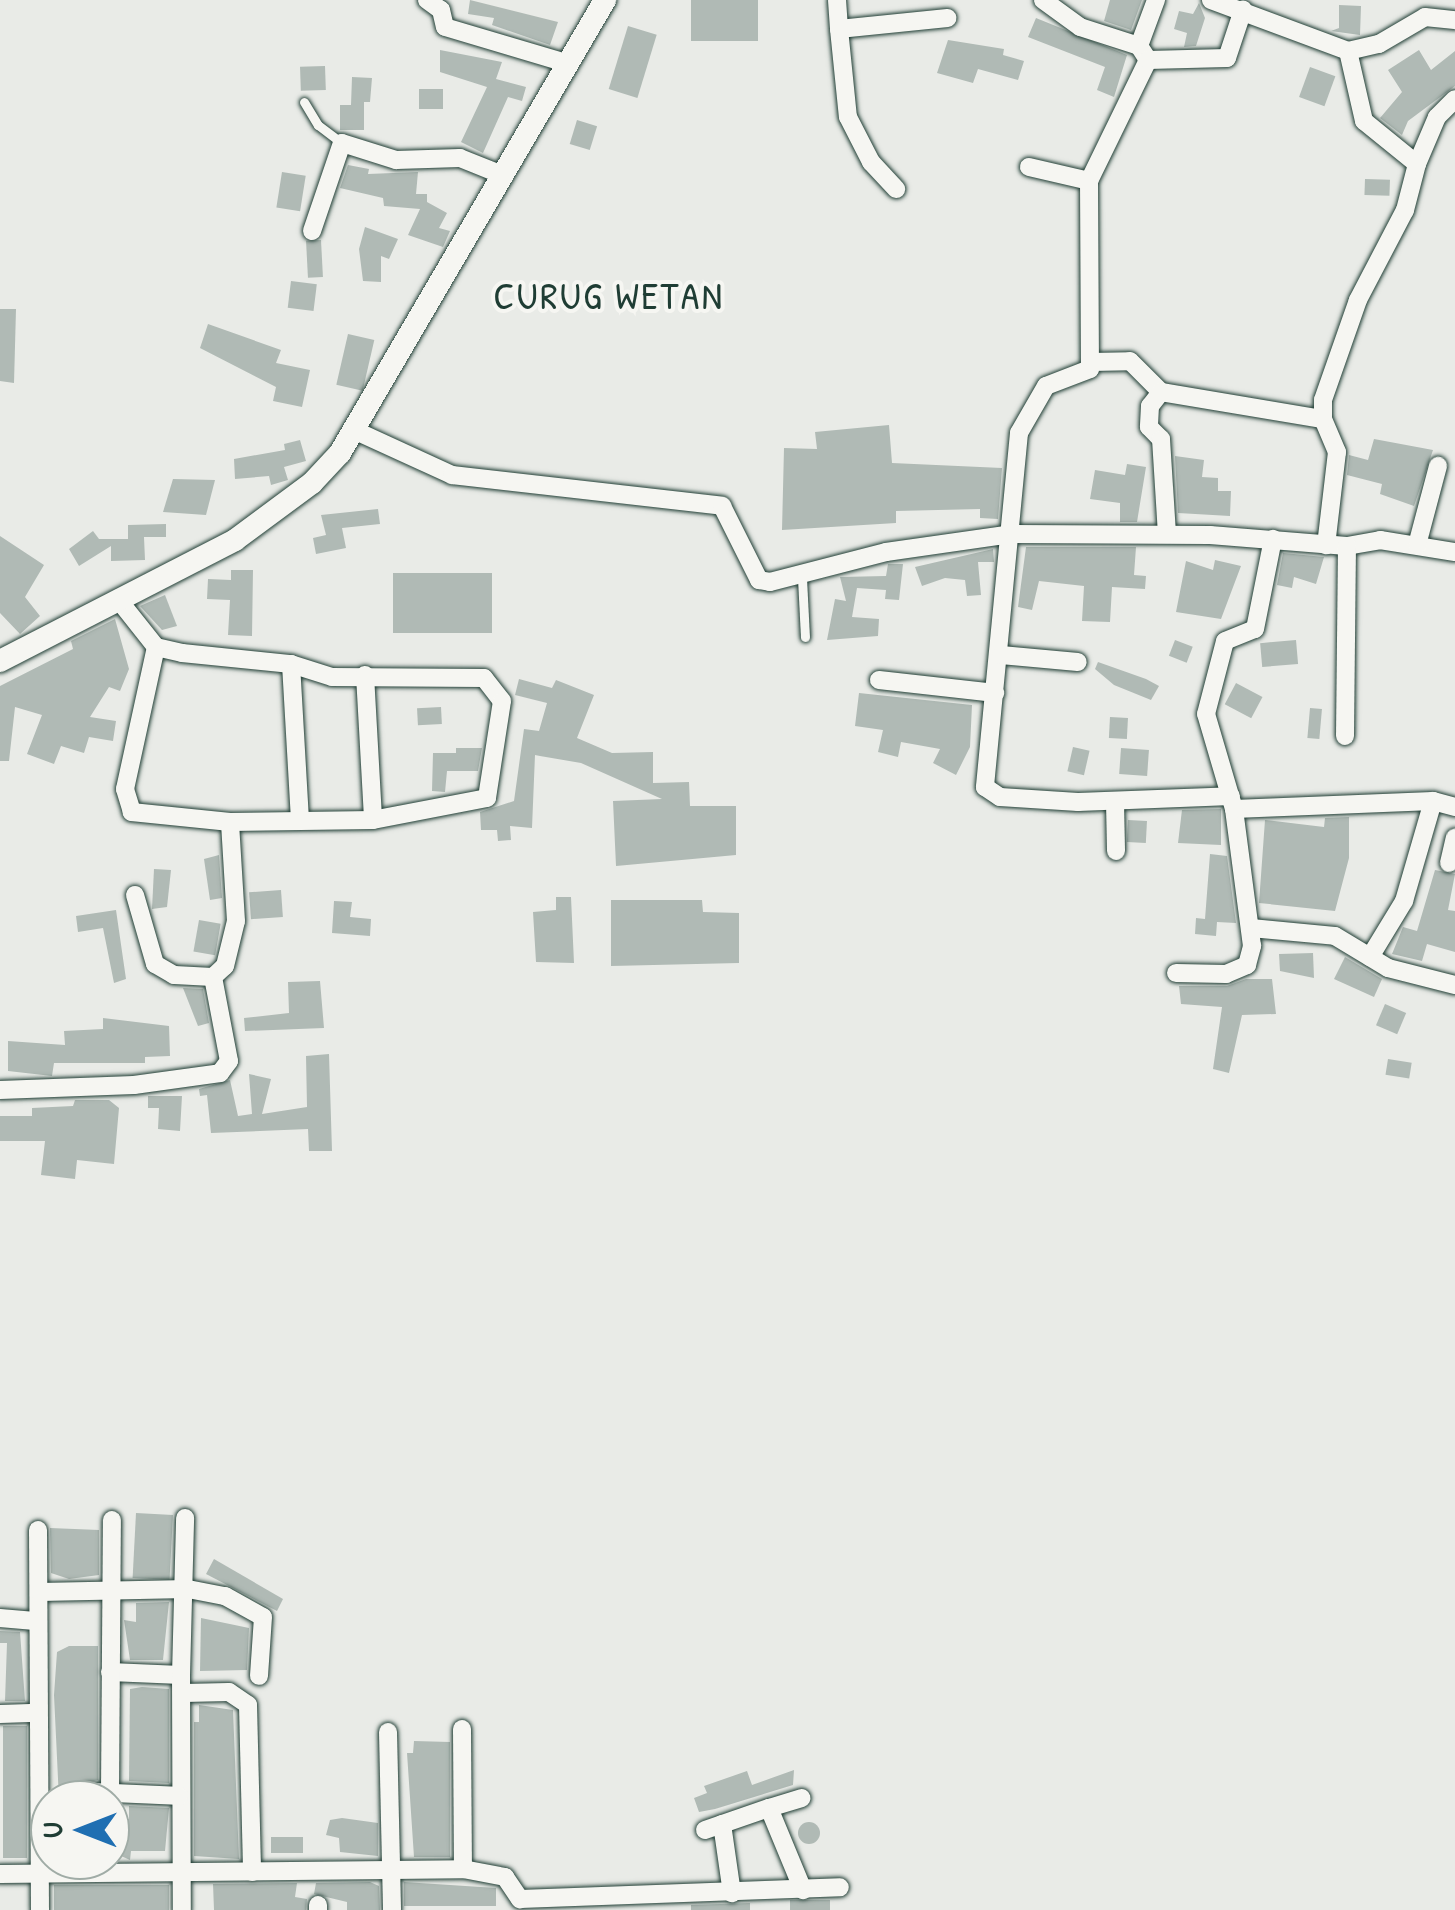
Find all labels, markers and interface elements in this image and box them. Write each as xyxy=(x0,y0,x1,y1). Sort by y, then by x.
district label: CURUG WETAN xyxy=(493,273,725,319)
north arrow xyxy=(30,1780,130,1880)
text: U xyxy=(33,1822,71,1838)

